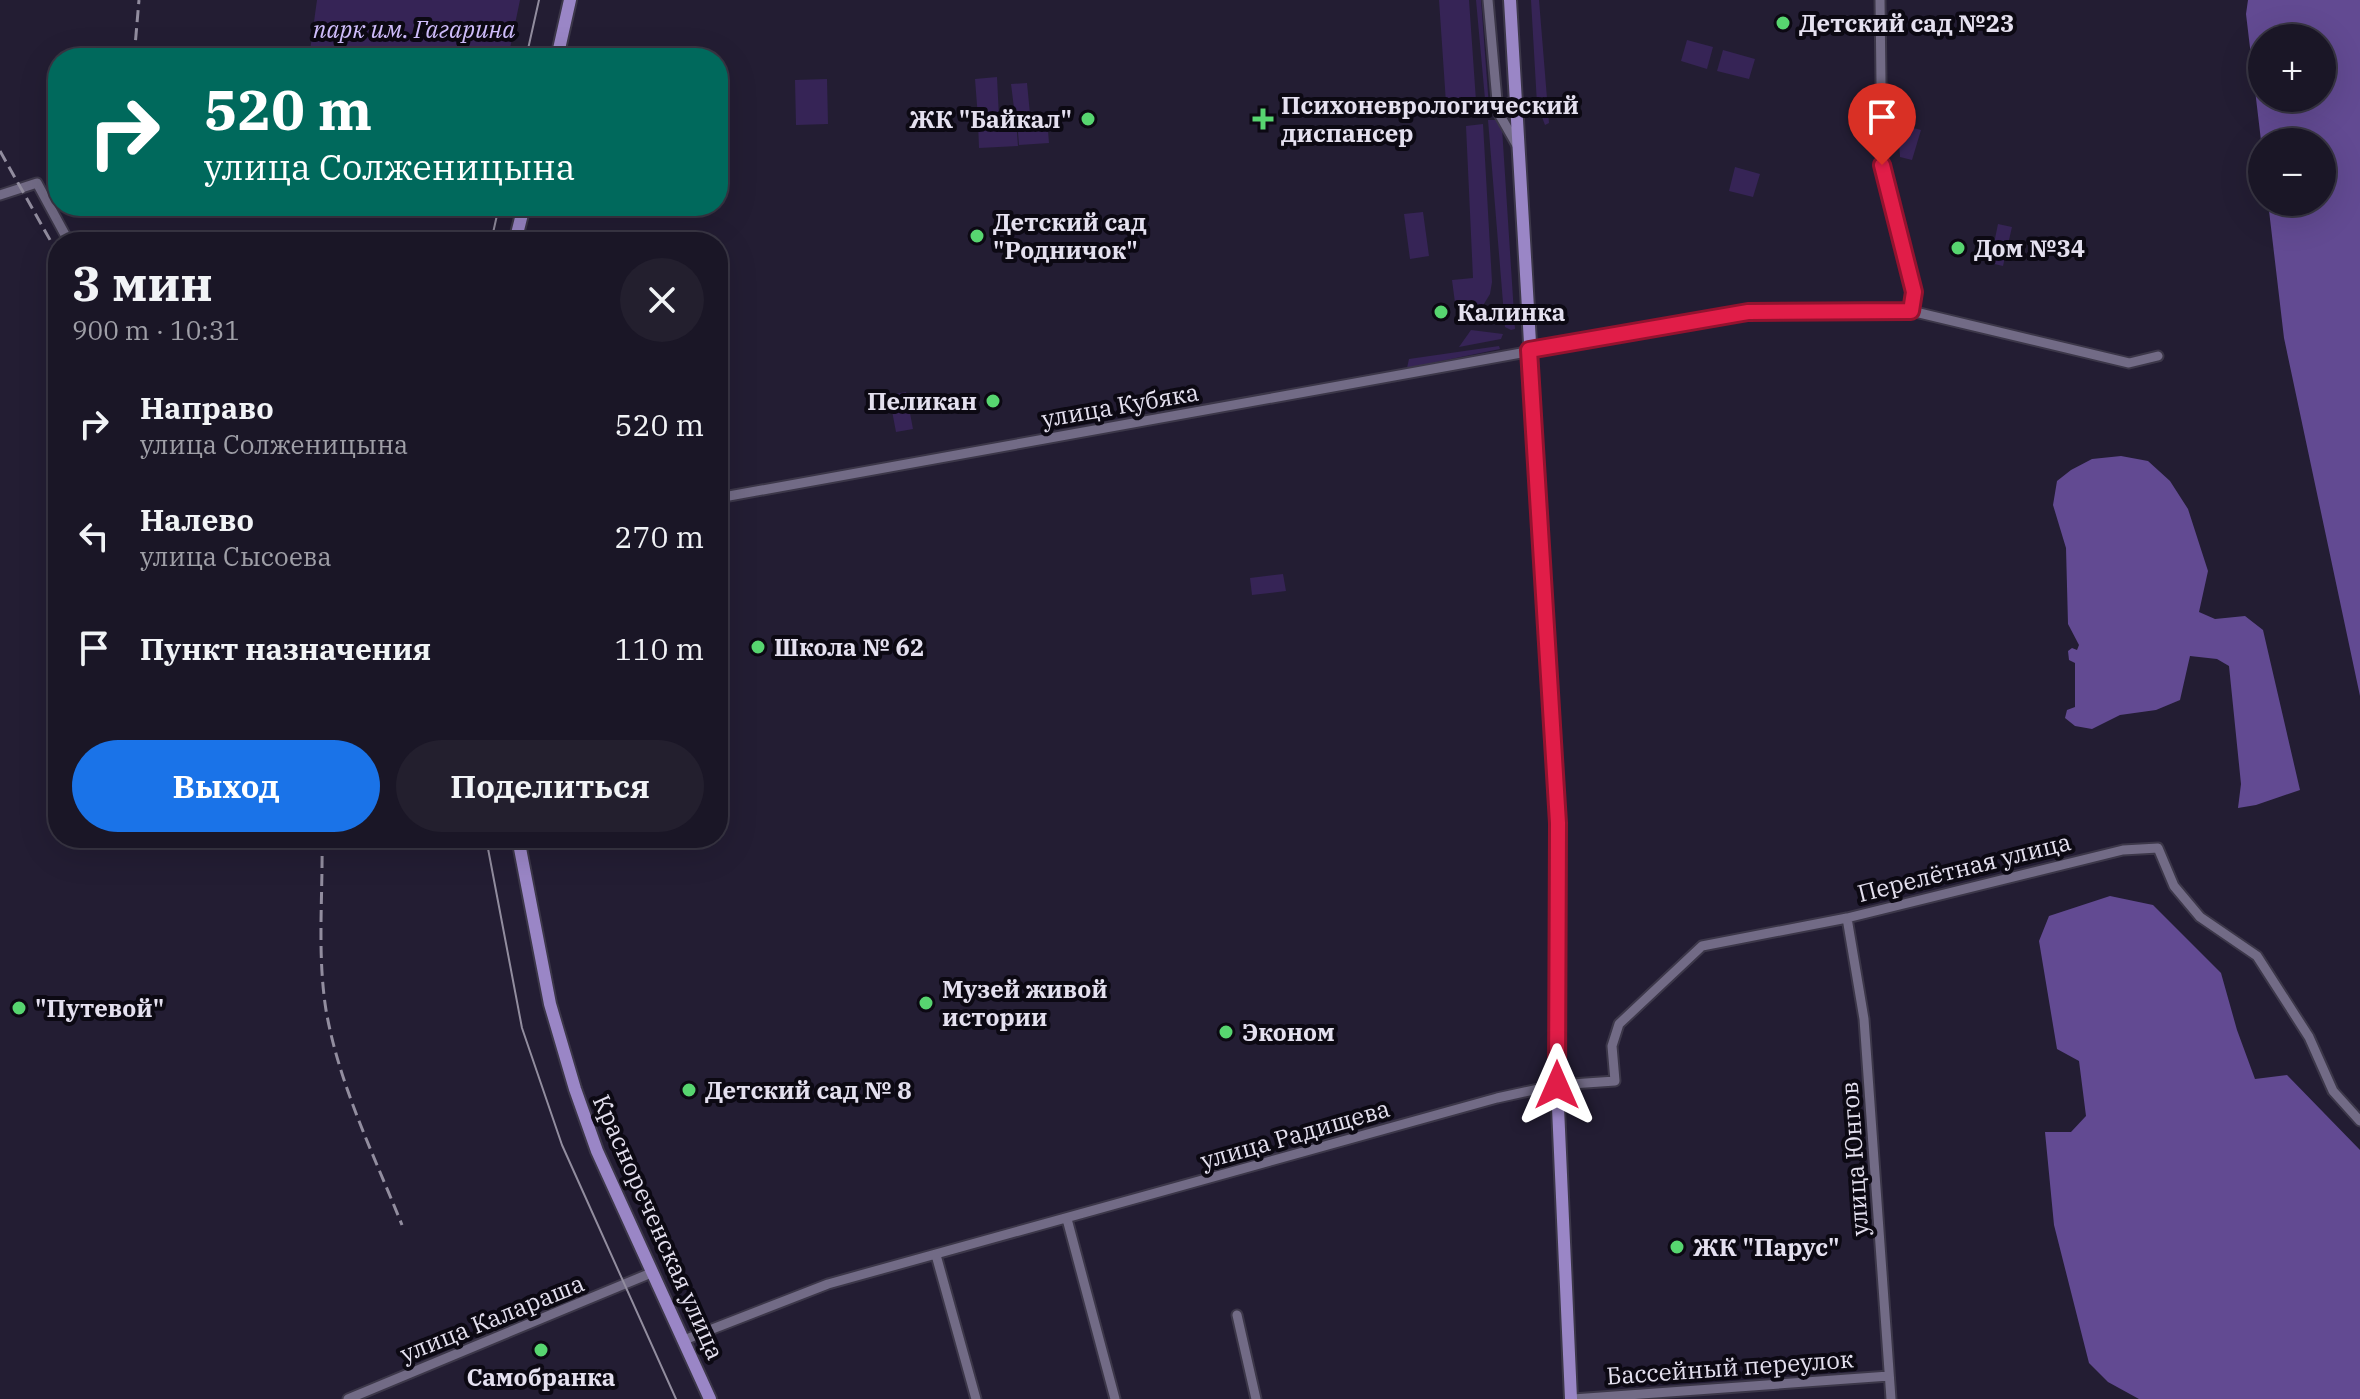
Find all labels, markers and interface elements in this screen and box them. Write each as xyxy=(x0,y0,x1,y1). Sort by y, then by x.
place label: Детский сад №23 xyxy=(1799,7,2014,39)
park label: парк им. Гагарина xyxy=(313,13,515,45)
marker: Детский сад №23 xyxy=(1774,14,1792,32)
map controls xyxy=(2248,24,2336,216)
button: + xyxy=(2248,24,2336,112)
text: 520 m xyxy=(204,73,372,145)
icon: right xyxy=(72,80,176,184)
pin xyxy=(1848,83,1916,165)
place label: Психоневрологический диспансер xyxy=(1281,89,1579,149)
icon: arrive xyxy=(1860,95,1904,139)
place label: ЖК "Байкал" xyxy=(909,103,1072,135)
marker: Психоневрологический диспансер xyxy=(1252,108,1274,130)
marker: ЖК "Байкал" xyxy=(1079,110,1097,128)
button: − xyxy=(2248,128,2336,216)
text: улица Солженицына xyxy=(204,143,576,190)
place label: Детский сад "Родничок" xyxy=(993,206,1147,266)
marker: Детский сад "Родничок" xyxy=(968,227,986,245)
place label: Дом №34 xyxy=(1974,232,2085,264)
marker: Дом №34 xyxy=(1949,239,1967,257)
text: 3 мин xyxy=(72,252,213,314)
button: close xyxy=(620,258,704,342)
place label: Калинка xyxy=(1457,296,1566,328)
marker: Калинка xyxy=(1432,303,1450,321)
text: 900 m · 10:31 xyxy=(72,313,240,347)
street label: улица Кубяка xyxy=(1039,375,1201,435)
place label: Пеликан xyxy=(867,385,977,417)
text: Направо xyxy=(140,388,274,427)
marker: Пеликан xyxy=(984,392,1002,410)
icon: right xyxy=(72,402,116,446)
text: 520 m xyxy=(614,405,704,444)
text: улица Солженицына xyxy=(140,427,408,461)
text: Налево xyxy=(140,500,254,539)
icon: left xyxy=(72,514,116,558)
text: 270 m xyxy=(614,517,704,556)
text: улица Сысоева xyxy=(140,539,332,573)
icon: arrive xyxy=(72,626,116,670)
text: Пункт назначения xyxy=(140,629,431,668)
text: 110 m xyxy=(614,629,704,668)
place label: Школа № 62 xyxy=(774,631,924,663)
marker: Школа № 62 xyxy=(749,638,767,656)
button: Выход xyxy=(72,740,380,832)
button: Поделиться xyxy=(396,740,704,832)
street label: Перелётная улица xyxy=(1854,825,2074,909)
place label: Музей живой истории xyxy=(942,973,1108,1033)
place label: "Путевой" xyxy=(35,992,164,1024)
marker: Музей живой истории xyxy=(917,994,935,1012)
marker: "Путевой" xyxy=(10,999,28,1017)
place label: Эконом xyxy=(1242,1016,1335,1048)
marker: Эконом xyxy=(1217,1023,1235,1041)
position arrow xyxy=(1515,1043,1599,1127)
place label: Детский сад № 8 xyxy=(705,1074,912,1106)
marker: Детский сад № 8 xyxy=(680,1081,698,1099)
street label: улица Юнгов xyxy=(1833,1081,1875,1237)
street label: Краснореченская улица xyxy=(586,1089,732,1365)
street label: улица Радищева xyxy=(1197,1092,1393,1176)
place label: ЖК "Парус" xyxy=(1693,1231,1840,1263)
marker: ЖК "Парус" xyxy=(1668,1238,1686,1256)
street label: улица Калараша xyxy=(395,1266,589,1370)
marker: Самобранка xyxy=(532,1341,550,1359)
street label: Бассейный переулок xyxy=(1605,1342,1855,1392)
place label: Самобранка xyxy=(466,1361,616,1393)

